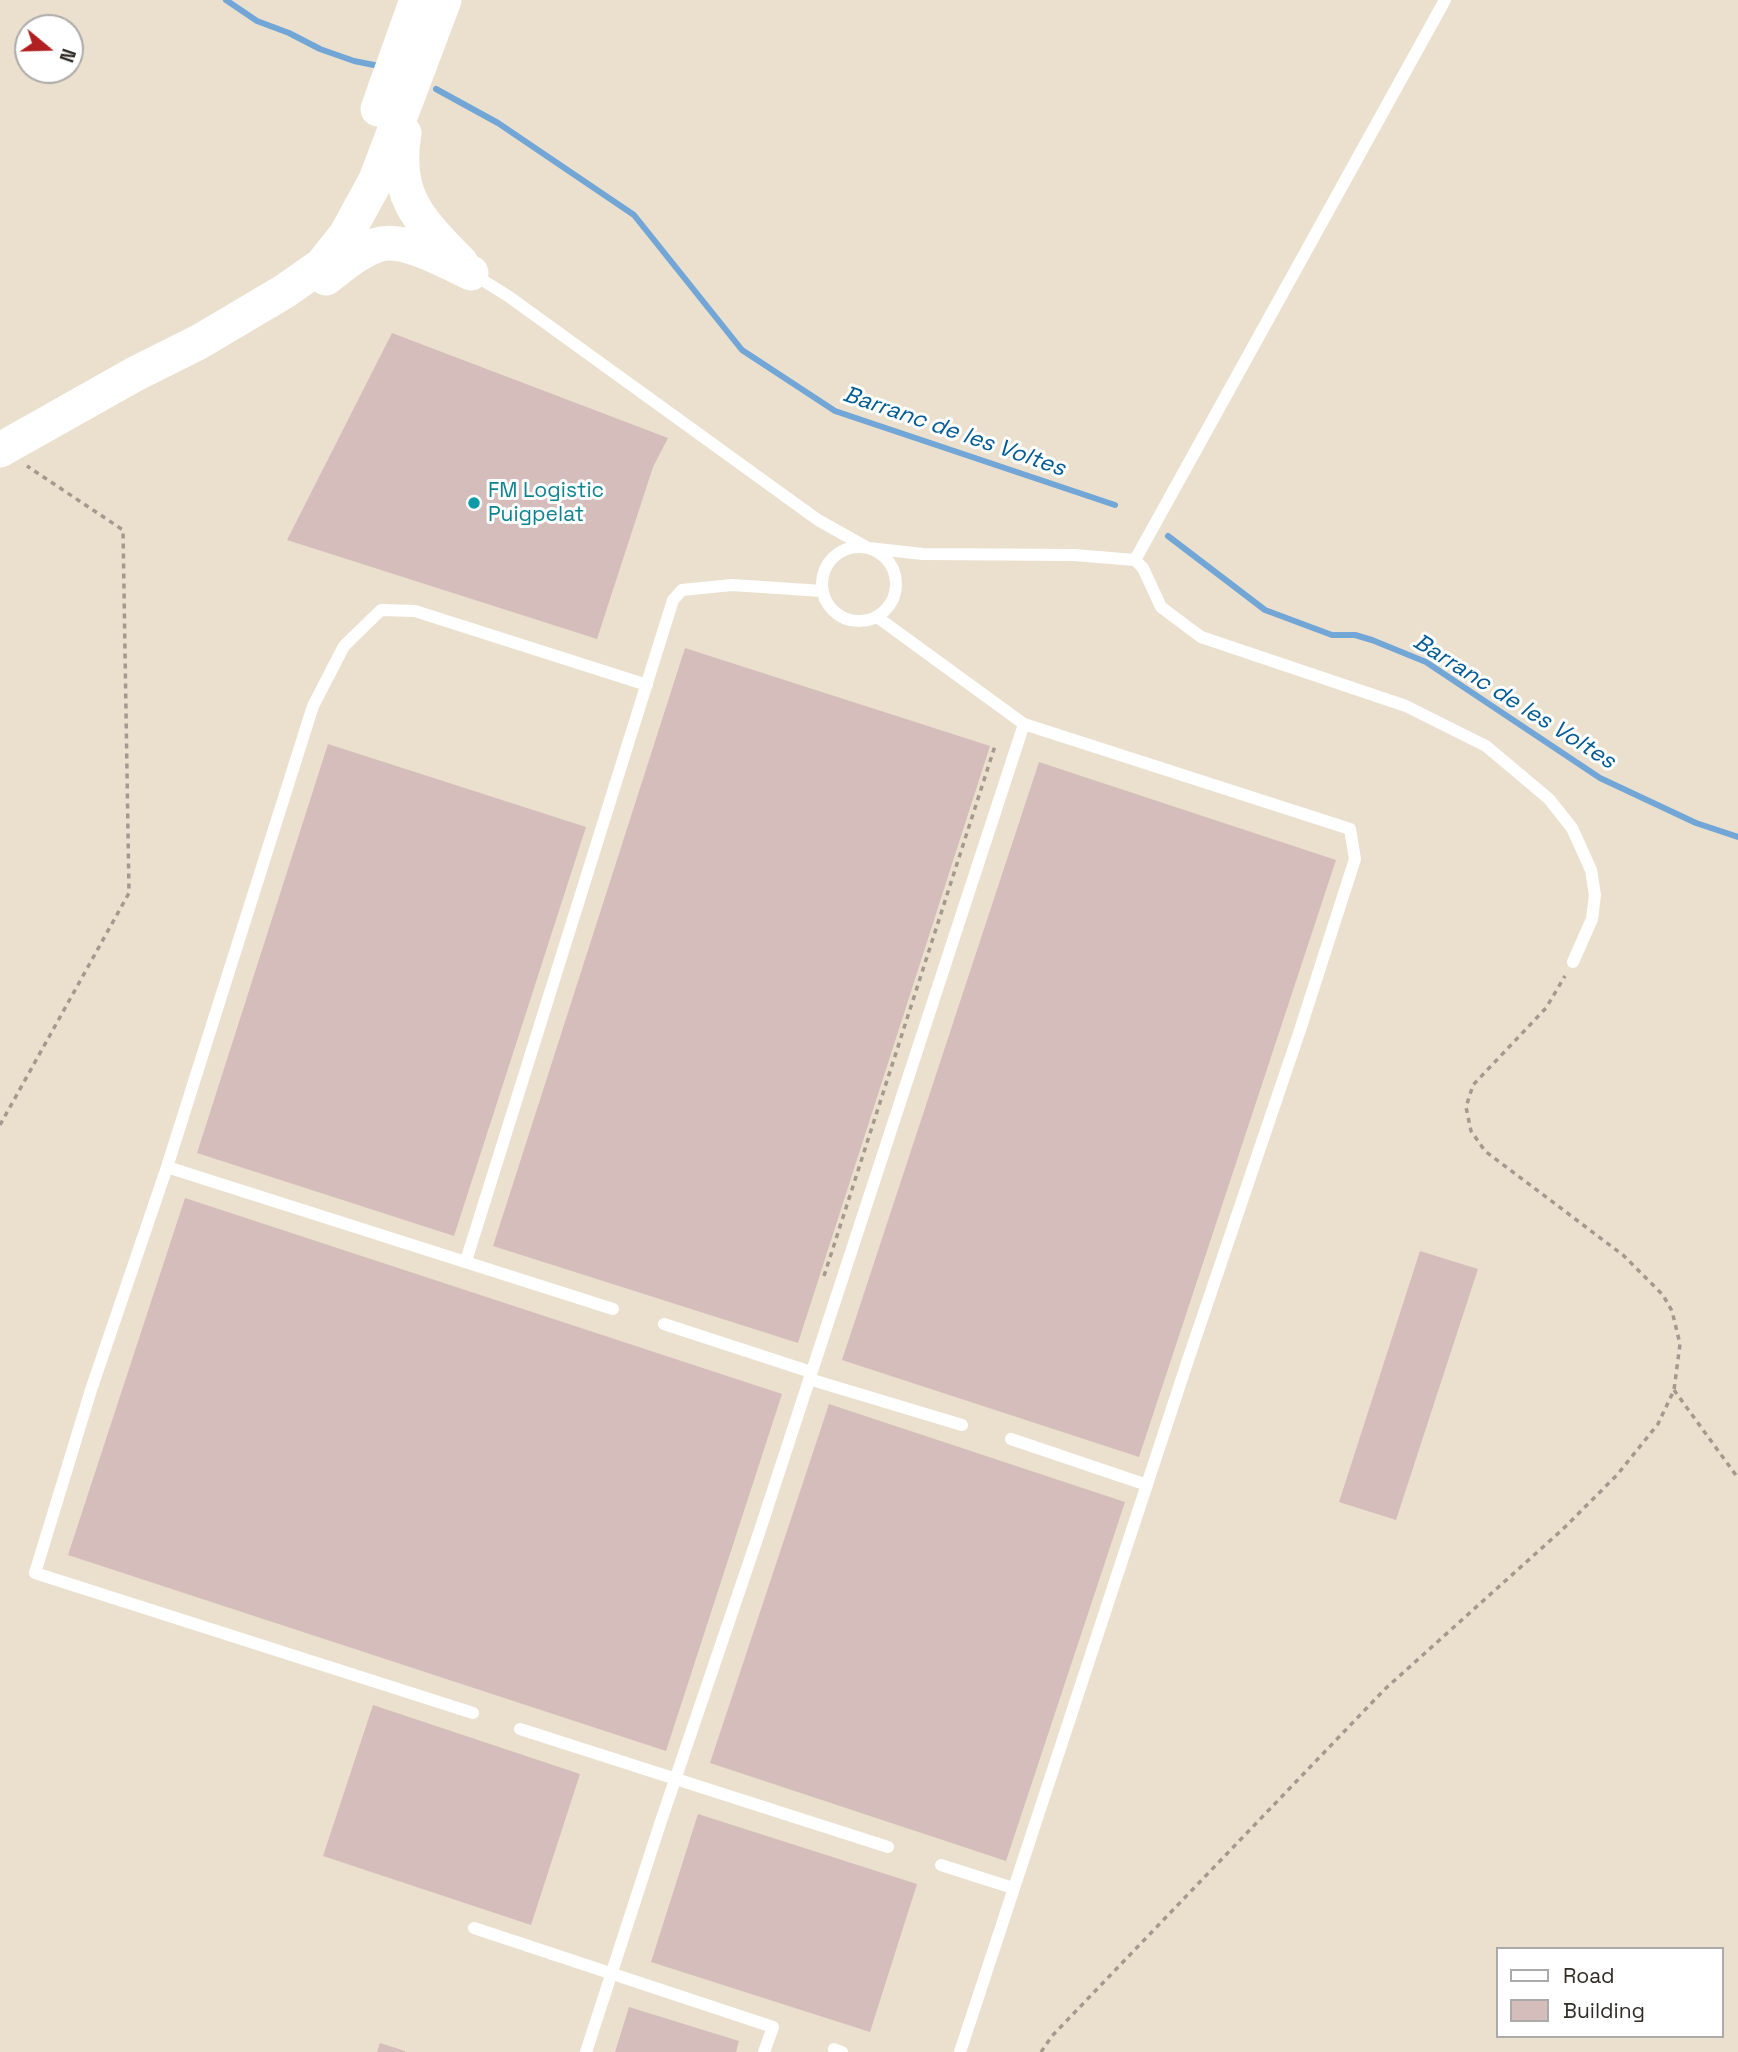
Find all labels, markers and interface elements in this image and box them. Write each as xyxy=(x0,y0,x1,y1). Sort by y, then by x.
north arrow xyxy=(14,14,84,84)
text: N xyxy=(54,45,81,65)
water label: Barranc de les Voltes xyxy=(839,381,1069,483)
place label: FM Logistic Puigpelat xyxy=(488,478,604,528)
marker: FM Logistic Puigpelat xyxy=(466,495,482,511)
water label: Barranc de les Voltes xyxy=(1408,629,1620,775)
legend xyxy=(1496,1947,1724,2038)
text: Road xyxy=(1563,1962,1615,1989)
text: Building xyxy=(1563,1997,1645,2024)

